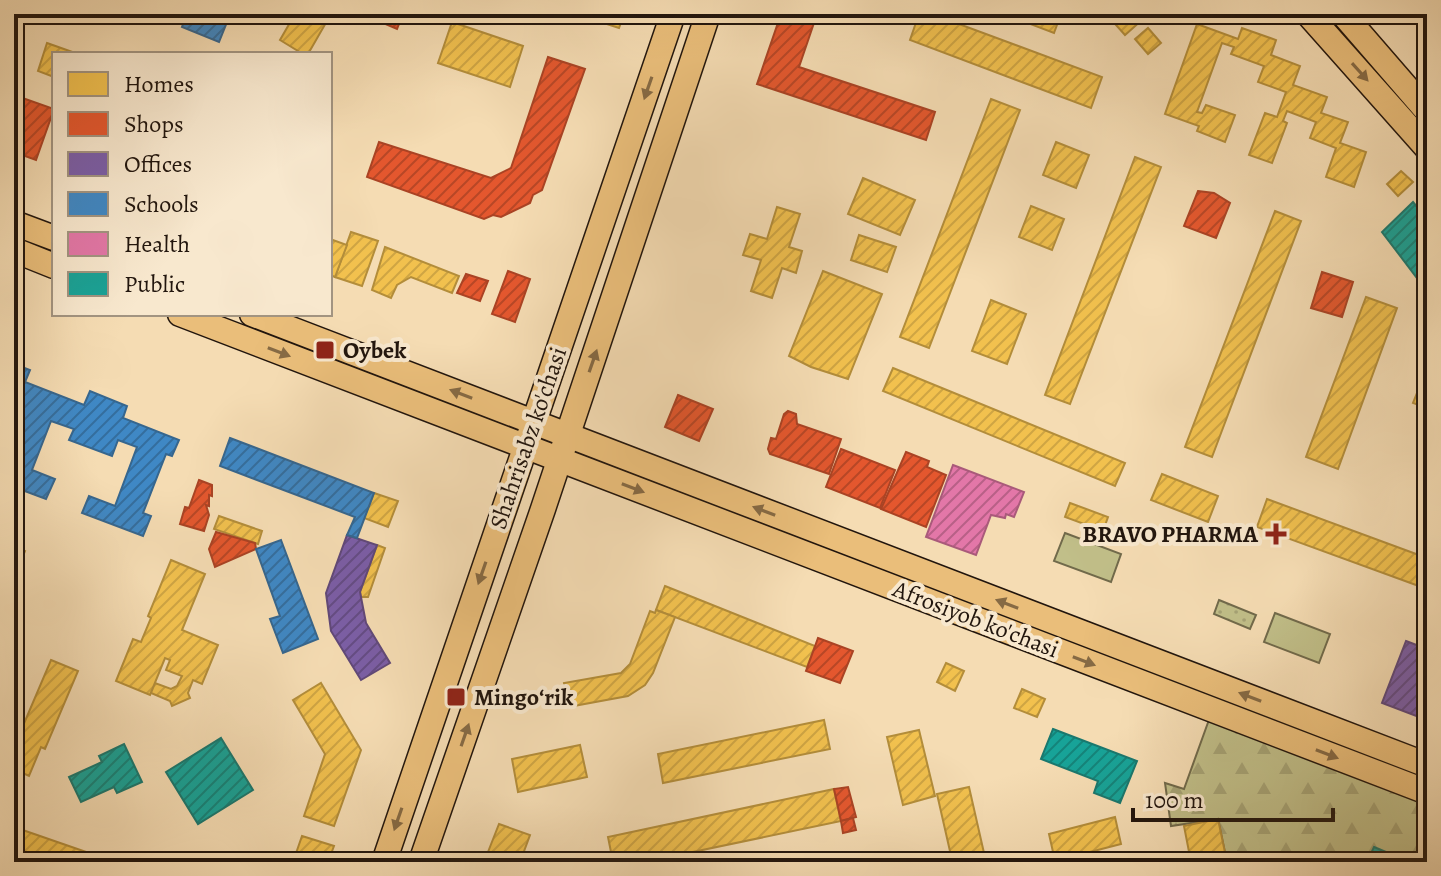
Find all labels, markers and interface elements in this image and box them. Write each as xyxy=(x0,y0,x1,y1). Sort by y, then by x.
legend xyxy=(52,52,332,316)
one-way arrow xyxy=(1350,63,1368,82)
text: Homes xyxy=(124,68,194,100)
one-way arrow xyxy=(641,76,653,100)
text: Shops xyxy=(124,108,184,140)
text: Offices xyxy=(124,148,192,180)
text: Schools xyxy=(124,188,199,220)
text: Health xyxy=(124,228,190,260)
text: Public xyxy=(124,268,185,300)
place label: Oybek xyxy=(343,334,407,366)
marker: Oybek xyxy=(314,339,336,361)
street label: Shahrisabz ko'chasi xyxy=(482,343,574,533)
one-way arrow xyxy=(267,346,291,359)
one-way arrow xyxy=(587,349,599,373)
one-way arrow xyxy=(448,387,472,400)
one-way arrow xyxy=(621,482,645,495)
one-way arrow xyxy=(752,504,776,517)
place label: BRAVO PHARMA xyxy=(1082,518,1259,550)
marker: BRAVO PHARMA xyxy=(1265,523,1287,545)
one-way arrow xyxy=(475,561,487,585)
street label: Afrosiyob ko'chasi xyxy=(888,572,1064,665)
one-way arrow xyxy=(995,597,1019,610)
one-way arrow xyxy=(1072,655,1096,668)
place label: Mingoʻrik xyxy=(474,681,574,713)
marker: Mingoʻrik xyxy=(445,686,467,708)
one-way arrow xyxy=(1238,690,1262,703)
one-way arrow xyxy=(460,723,472,747)
one-way arrow xyxy=(1315,748,1339,761)
scale bar xyxy=(1133,772,1333,822)
text: 100 m xyxy=(1145,784,1204,816)
one-way arrow xyxy=(392,808,404,832)

